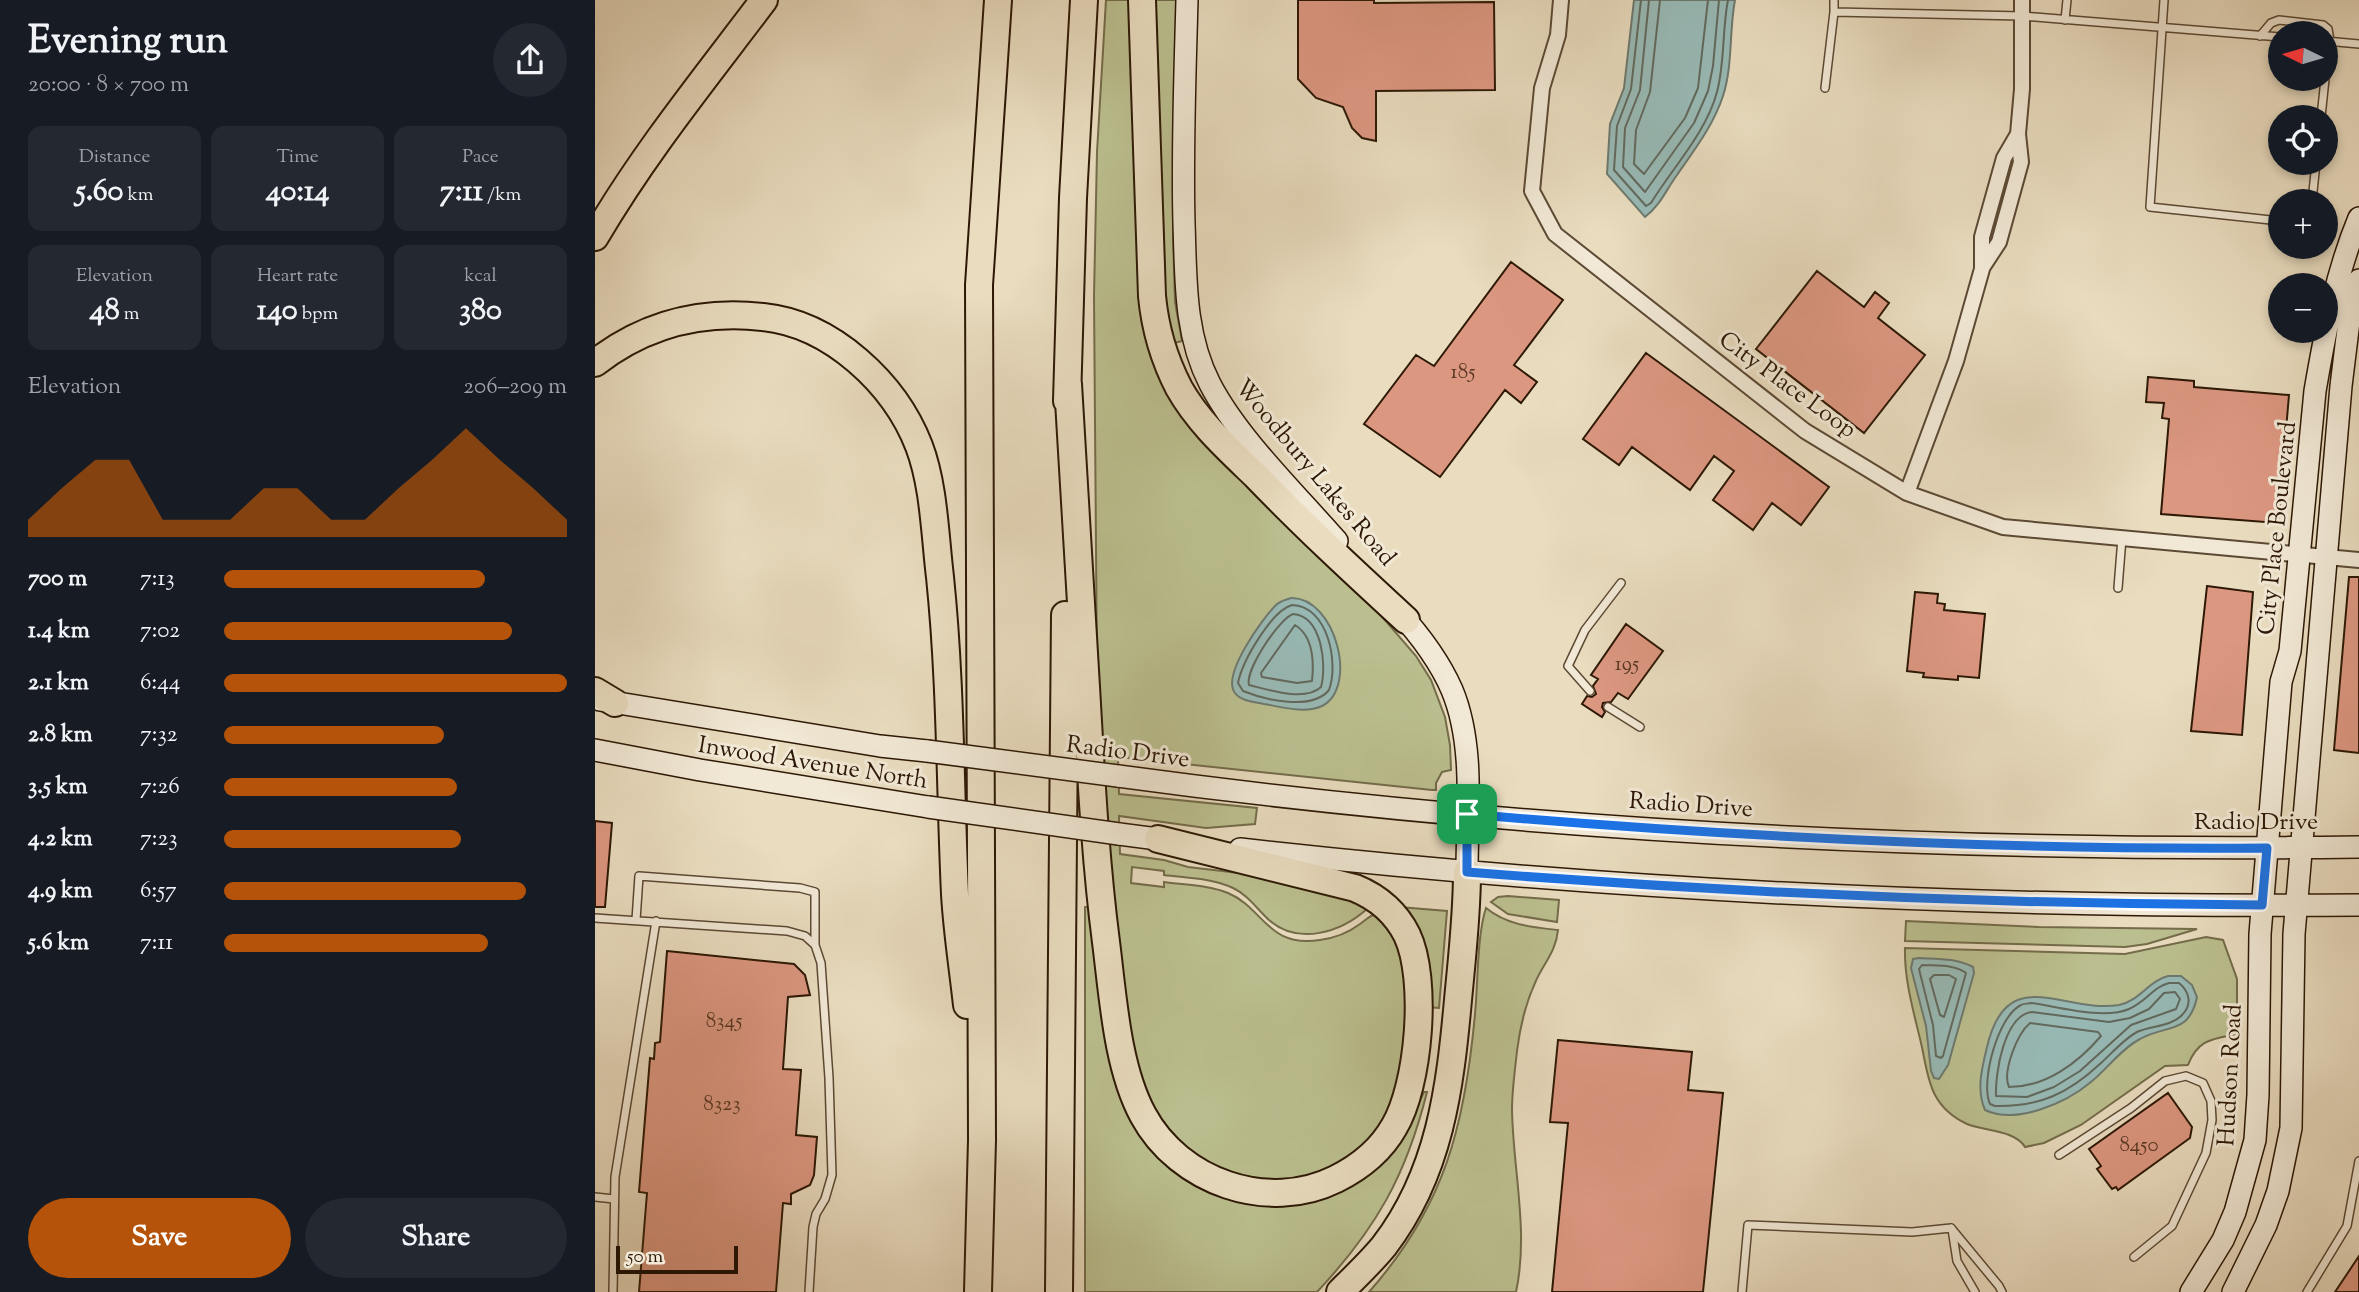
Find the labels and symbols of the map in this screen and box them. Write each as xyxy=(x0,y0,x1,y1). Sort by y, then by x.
north arrow xyxy=(2268,21,2338,91)
street label: City Place Loop xyxy=(1711,324,1863,447)
house number: 185 xyxy=(1451,358,1475,388)
street label: Woodbury Lakes Road xyxy=(1226,372,1403,575)
street label: City Place Boulevard xyxy=(2250,419,2306,637)
house number: 195 xyxy=(1615,650,1639,680)
street label: Inwood Avenue North xyxy=(695,729,930,799)
street label: Radio Drive xyxy=(1064,729,1191,777)
pin xyxy=(1437,784,1497,844)
street label: Radio Drive xyxy=(1628,785,1754,827)
street label: Radio Drive xyxy=(2194,806,2318,840)
street label: Hudson Road xyxy=(2210,1003,2252,1147)
house number: 8345 xyxy=(706,1007,742,1037)
house number: 8323 xyxy=(703,1090,741,1120)
house number: 8450 xyxy=(2119,1131,2159,1161)
scale bar xyxy=(616,1243,739,1275)

